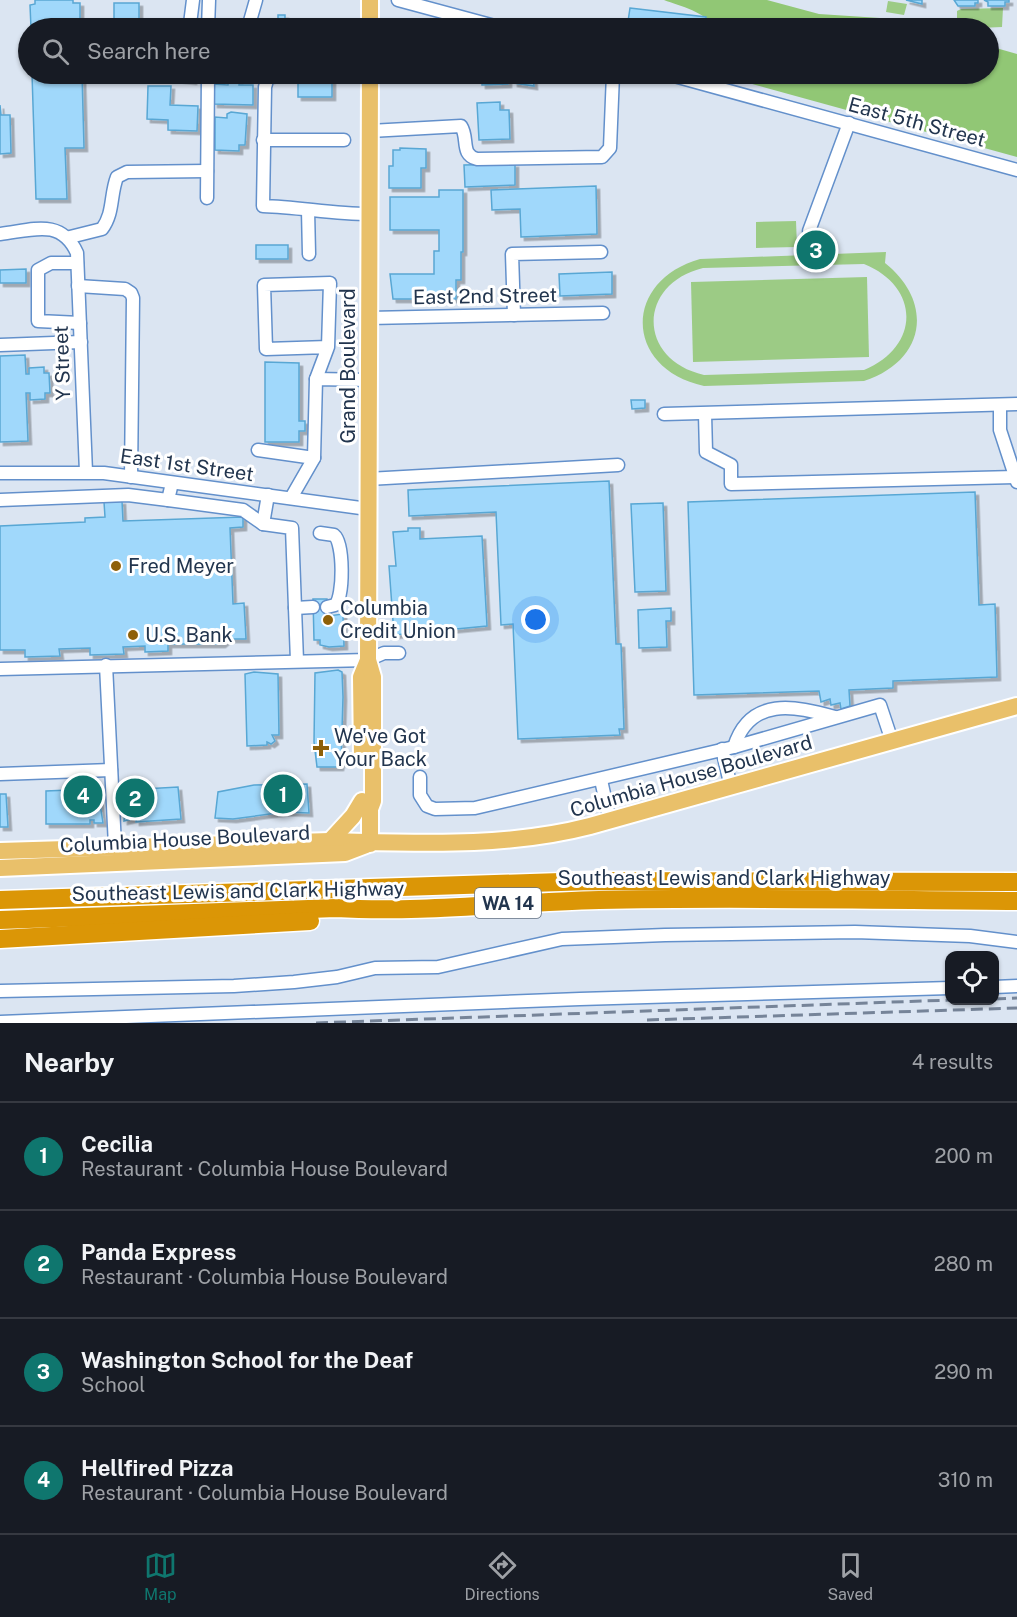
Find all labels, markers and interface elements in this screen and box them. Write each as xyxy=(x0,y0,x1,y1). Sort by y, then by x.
search box xyxy=(18,18,999,84)
icon: search xyxy=(39,35,72,68)
text: Search here xyxy=(87,38,211,64)
street label: East 5th Street xyxy=(846,92,988,152)
pin: 3 xyxy=(796,228,836,272)
street label: East 2nd Street xyxy=(413,283,557,309)
street label: Grand Boulevard xyxy=(336,288,360,444)
street label: Y Street xyxy=(49,325,75,401)
street label: East 1st Street xyxy=(119,444,255,486)
place label: Fred Meyer xyxy=(128,554,234,578)
marker: Fred Meyer xyxy=(109,559,123,573)
place label: Columbia Credit Union xyxy=(340,596,456,643)
your location xyxy=(521,605,550,634)
marker: Columbia Credit Union xyxy=(321,613,335,627)
place label: U.S. Bank xyxy=(145,623,233,647)
marker: U.S. Bank xyxy=(126,628,140,642)
place label: We've Got Your Back xyxy=(334,724,427,771)
street label: Columbia House Boulevard xyxy=(567,730,815,822)
marker: We've Got Your Back xyxy=(312,739,330,757)
pin: 4 xyxy=(64,772,103,818)
pin: 1 xyxy=(264,772,302,816)
pin: 2 xyxy=(116,776,154,820)
street label: Columbia House Boulevard xyxy=(59,820,311,858)
street label: Southeast Lewis and Clark Highway xyxy=(558,866,891,890)
street label: Southeast Lewis and Clark Highway xyxy=(71,876,405,906)
road number: WA 14 xyxy=(475,888,541,918)
map controls xyxy=(945,951,999,1005)
button: locate xyxy=(945,951,999,1005)
text: Nearby xyxy=(24,1047,114,1078)
text: 4 results xyxy=(912,1050,993,1074)
text: Cecilia xyxy=(81,1131,153,1157)
text: 1 xyxy=(39,1144,48,1168)
text: 200 m xyxy=(935,1144,993,1168)
text: Restaurant · Columbia House Boulevard xyxy=(81,1157,448,1181)
text: Panda Express xyxy=(81,1239,236,1265)
text: 2 xyxy=(37,1252,50,1276)
text: 280 m xyxy=(934,1252,993,1276)
text: Restaurant · Columbia House Boulevard xyxy=(81,1265,448,1289)
text: Washington School for the Deaf xyxy=(81,1347,413,1373)
text: 3 xyxy=(37,1360,50,1384)
text: 290 m xyxy=(934,1360,993,1384)
text: School xyxy=(81,1373,145,1397)
text: Hellfired Pizza xyxy=(81,1455,234,1481)
text: 4 xyxy=(37,1468,50,1492)
text: 310 m xyxy=(938,1468,993,1492)
text: Restaurant · Columbia House Boulevard xyxy=(81,1481,448,1505)
tab: Map xyxy=(144,1549,177,1604)
tab: Directions xyxy=(465,1549,540,1604)
tab: Saved xyxy=(827,1549,873,1604)

